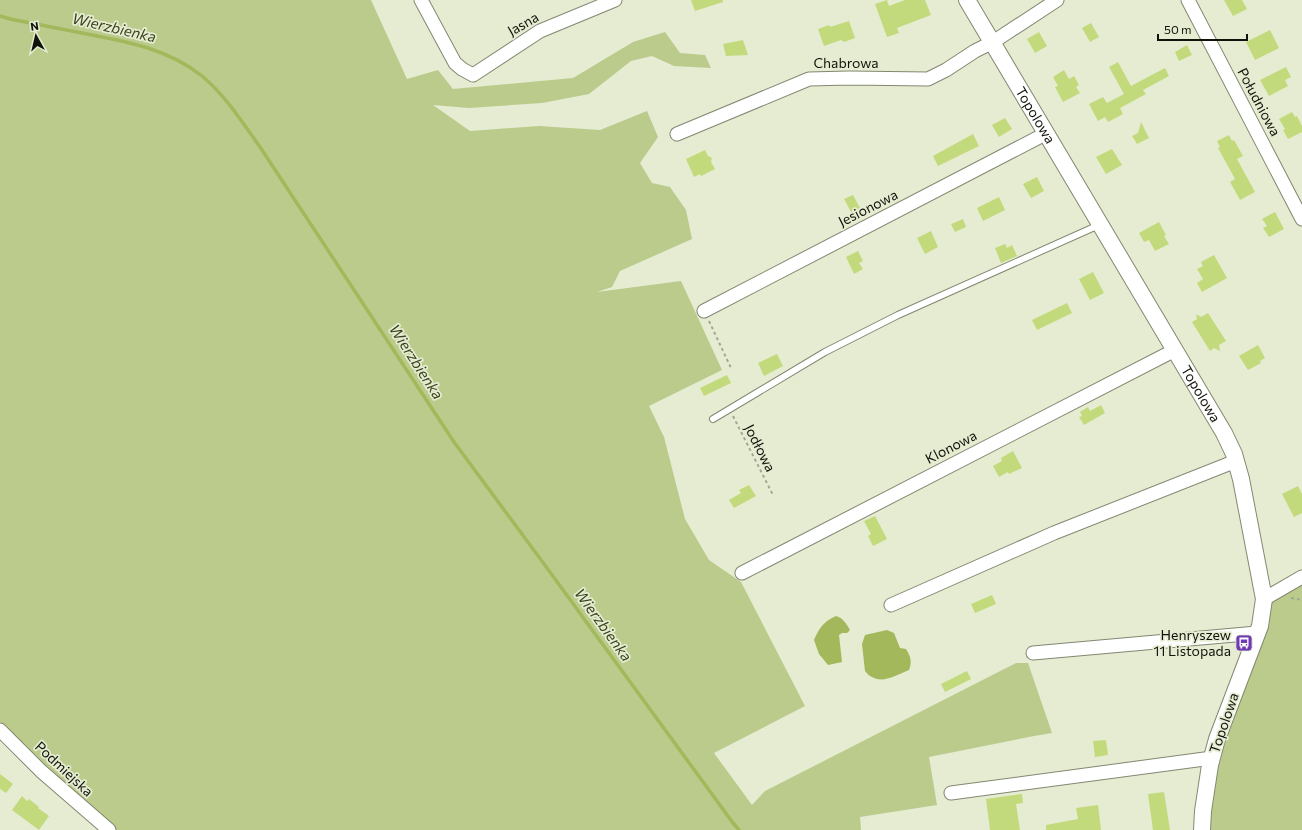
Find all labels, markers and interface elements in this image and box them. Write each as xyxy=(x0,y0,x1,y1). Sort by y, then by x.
street label: Jasna xyxy=(504,8,541,39)
water label: Wierzbienka xyxy=(70,9,158,45)
north arrow xyxy=(16,16,56,56)
scale bar xyxy=(1158,16,1247,42)
text: N xyxy=(30,19,40,33)
text: 50 m xyxy=(1164,22,1192,36)
street label: Chabrowa xyxy=(813,54,879,71)
street label: Południowa xyxy=(1234,65,1285,139)
street label: Topolowa xyxy=(1012,84,1059,146)
street label: Jesionowa xyxy=(835,185,900,230)
water label: Wierzbienka xyxy=(386,321,448,402)
street label: Topolowa xyxy=(1178,362,1225,425)
street label: Jodłowa xyxy=(741,421,780,474)
street label: Klonowa xyxy=(922,426,980,467)
water label: Wierzbienka xyxy=(571,584,636,664)
place label: Henryszew 11 Listopada xyxy=(1153,626,1231,659)
bus stop icon: Henryszew 11 Listopada xyxy=(1234,633,1254,653)
street label: Topolowa xyxy=(1205,690,1242,755)
street label: Podmiejska xyxy=(32,738,97,800)

